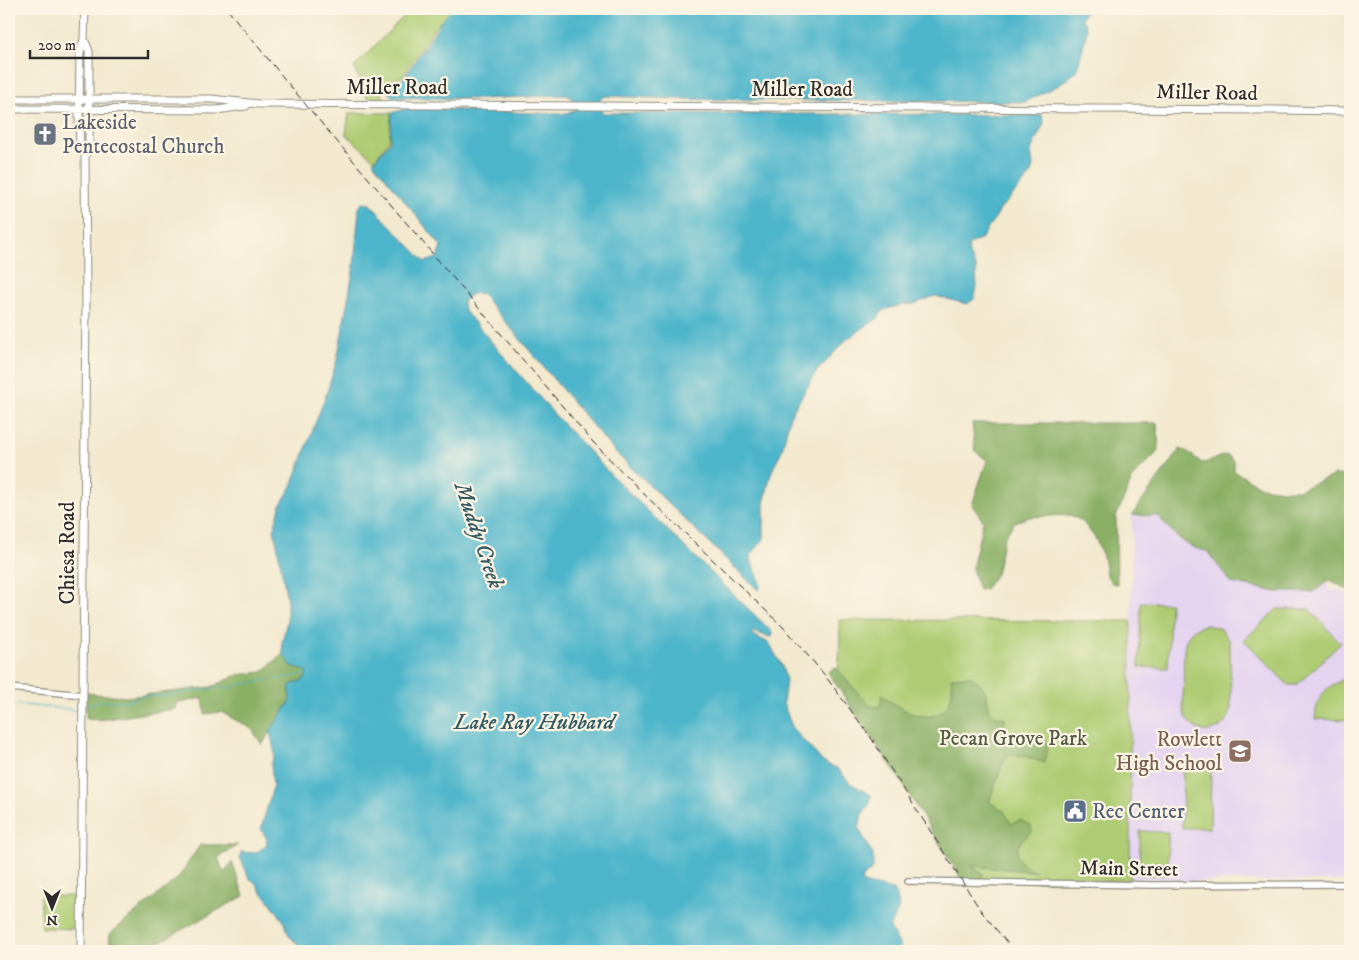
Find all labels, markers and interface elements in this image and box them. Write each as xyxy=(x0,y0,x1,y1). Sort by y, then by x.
scale bar xyxy=(30,28,148,60)
text: 200 m xyxy=(38,36,76,55)
street label: Miller Road xyxy=(346,75,448,101)
street label: Miller Road xyxy=(751,77,853,103)
street label: Miller Road xyxy=(1156,79,1259,107)
place label: Lakeside Pentecostal Church xyxy=(62,110,224,160)
church icon: Lakeside Pentecostal Church xyxy=(32,121,58,147)
water label: Muddy Creek xyxy=(447,477,510,593)
street label: Chiesa Road xyxy=(55,501,81,605)
water label: Lake Ray Hubbard xyxy=(452,709,618,736)
park label: Pecan Grove Park xyxy=(939,726,1088,752)
place label: Rowlett High School xyxy=(1116,727,1223,777)
school or university icon: Rowlett High School xyxy=(1227,738,1253,764)
public building icon: Rec Center xyxy=(1062,798,1088,824)
place label: Rec Center xyxy=(1092,799,1185,825)
street label: Main Street xyxy=(1079,855,1179,883)
north arrow xyxy=(28,882,78,932)
text: N xyxy=(46,911,58,929)

